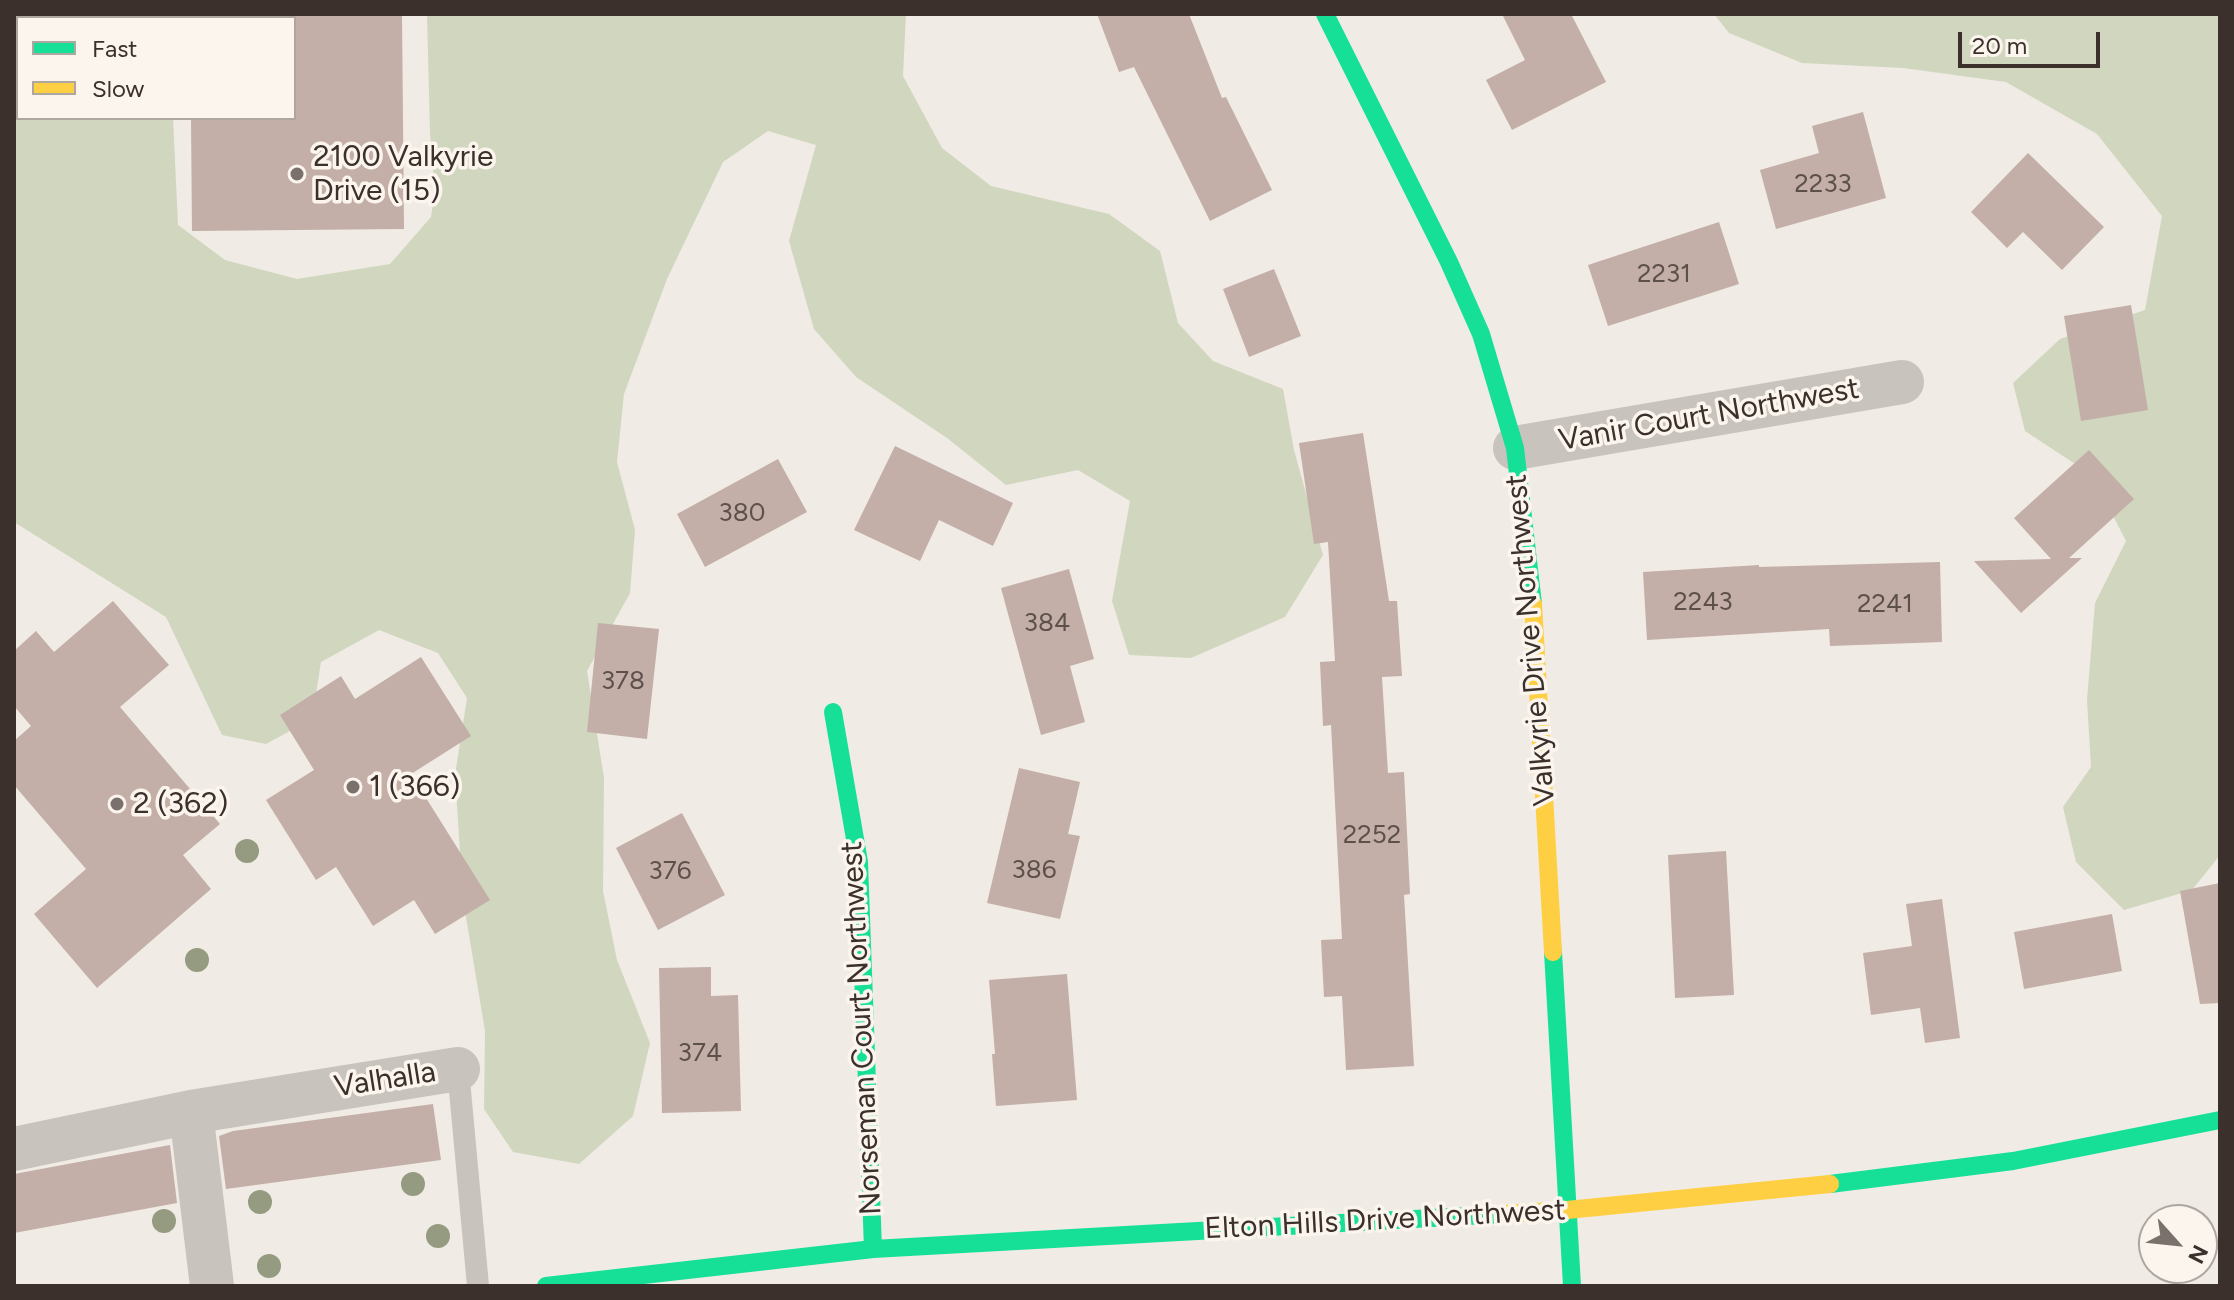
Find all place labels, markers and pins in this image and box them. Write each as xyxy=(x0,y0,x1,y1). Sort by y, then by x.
place label: 2100 Valkyrie Drive (15) xyxy=(313,139,493,210)
marker: 2100 Valkyrie Drive (15) xyxy=(288,165,306,183)
place label: 1 (366) xyxy=(369,769,460,805)
marker: 1 (366) xyxy=(344,778,362,796)
place label: 2 (362) xyxy=(133,786,228,822)
marker: 2 (362) xyxy=(108,795,126,813)

